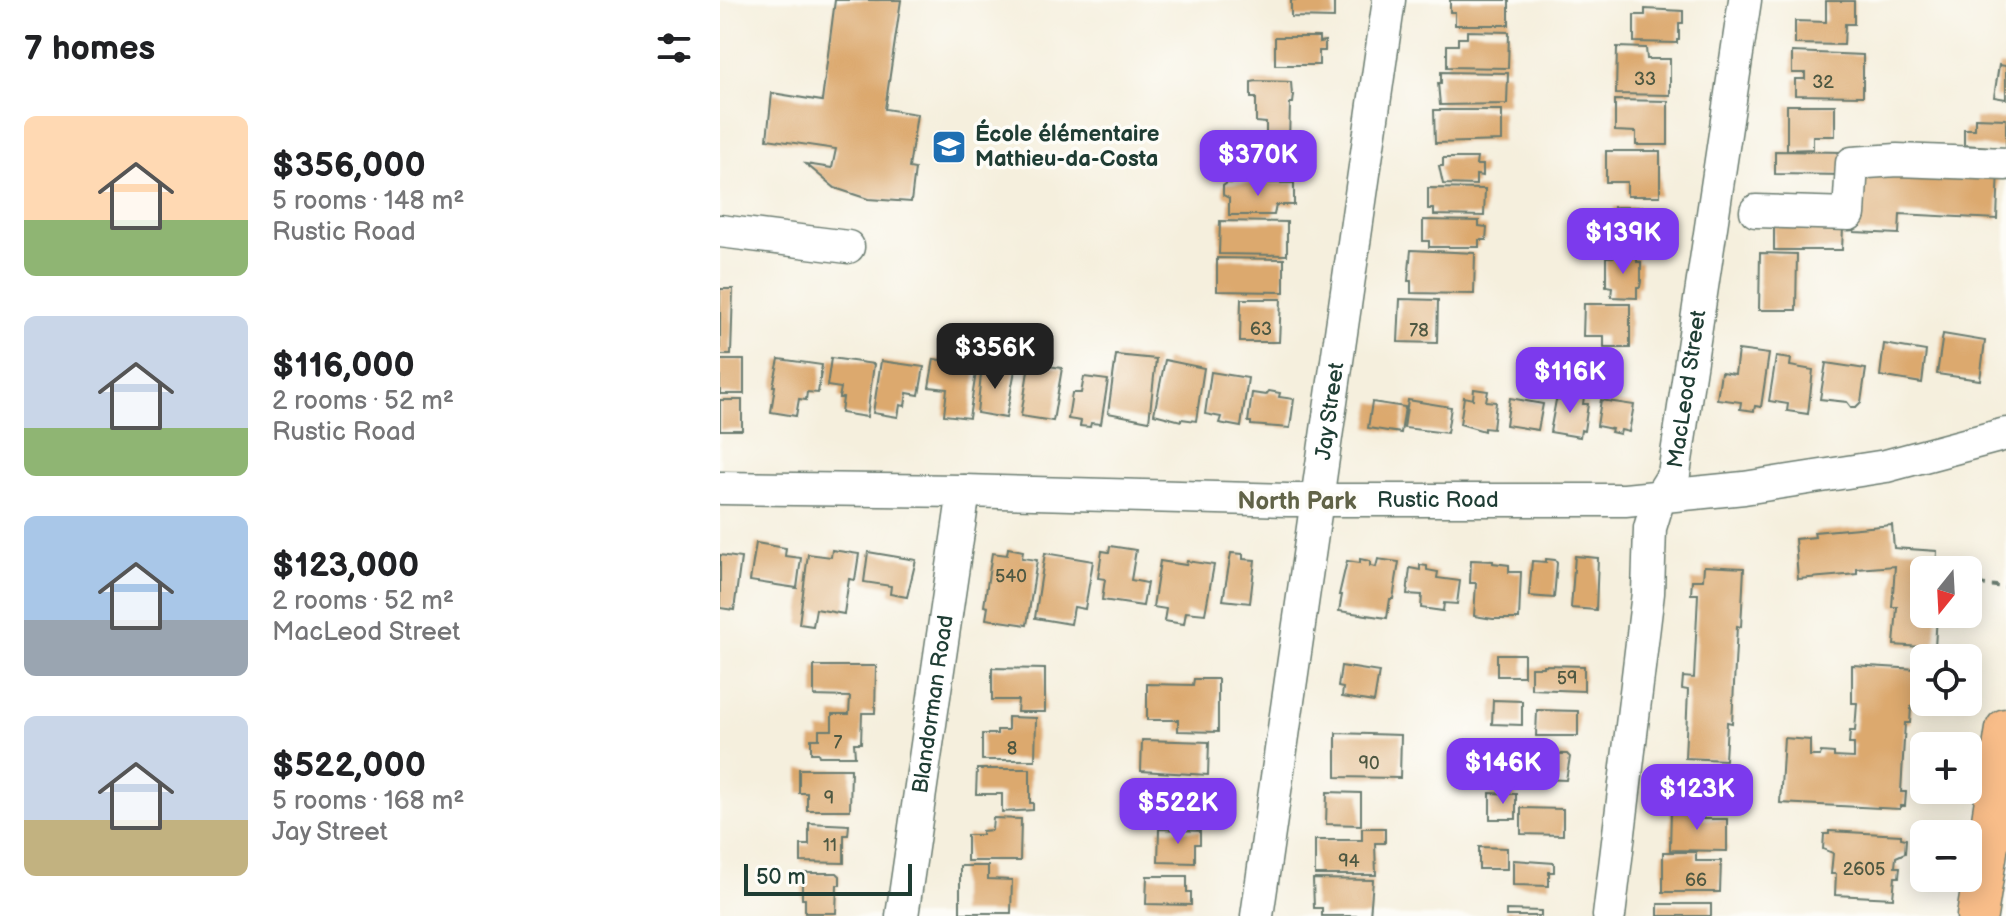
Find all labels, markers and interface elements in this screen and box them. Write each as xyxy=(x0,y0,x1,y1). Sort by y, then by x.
icon: filters xyxy=(652,26,696,70)
text: 7 homes xyxy=(24,28,155,69)
house number: 33 xyxy=(1634,69,1656,90)
house number: 32 xyxy=(1812,72,1834,93)
place label: École élémentaire Mathieu-da-Costa xyxy=(975,119,1159,173)
school or university icon: École élémentaire Mathieu-da-Costa xyxy=(930,128,968,166)
pin: $370K xyxy=(1202,130,1314,198)
text: $370K xyxy=(1218,140,1298,171)
text: $356,000 xyxy=(272,145,426,186)
icon: home xyxy=(88,148,184,244)
text: 5 rooms · 148 m² xyxy=(272,186,464,217)
pin: $139K xyxy=(1567,208,1679,276)
text: Rustic Road xyxy=(272,217,416,248)
text: $139K xyxy=(1585,218,1661,249)
street label: MacLeod Street xyxy=(1662,308,1712,470)
house number: 63 xyxy=(1250,319,1272,340)
house number: 78 xyxy=(1409,320,1429,341)
pin: $356K xyxy=(939,323,1051,391)
text: $356K xyxy=(955,333,1035,364)
text: $116,000 xyxy=(272,345,415,386)
pin: $116K xyxy=(1514,347,1626,415)
icon: home xyxy=(88,348,184,444)
text: $116K xyxy=(1534,357,1606,388)
street label: Jay Street xyxy=(1309,361,1350,462)
text: 2 rooms · 52 m² xyxy=(272,386,454,417)
text: Rustic Road xyxy=(272,417,416,448)
district label: North Park xyxy=(1237,487,1357,516)
street label: Rustic Road xyxy=(1377,487,1499,514)
text: $123,000 xyxy=(272,545,419,586)
icon: home xyxy=(88,548,184,644)
north arrow xyxy=(1910,556,1982,628)
map controls xyxy=(1910,556,1982,892)
house number: 540 xyxy=(995,566,1027,587)
text: 2 rooms · 52 m² xyxy=(272,586,454,617)
street label: Blandorman Road xyxy=(907,613,959,795)
text: MacLeod Street xyxy=(272,617,460,648)
button: locate xyxy=(1910,644,1982,716)
house number: 59 xyxy=(1557,668,1577,689)
house number: 7 xyxy=(834,732,843,753)
button: + xyxy=(1910,732,1982,804)
house number: 8 xyxy=(1007,738,1017,759)
pin: $146K xyxy=(1447,738,1559,806)
text: $522,000 xyxy=(272,745,426,786)
icon: home xyxy=(88,748,184,844)
text: $146K xyxy=(1465,748,1541,779)
house number: 90 xyxy=(1359,753,1380,774)
pin: $123K xyxy=(1641,764,1753,832)
text: $123K xyxy=(1659,774,1735,805)
pin: $522K xyxy=(1122,778,1234,846)
text: 5 rooms · 168 m² xyxy=(272,786,465,817)
house number: 9 xyxy=(824,788,834,809)
text: $522K xyxy=(1138,788,1218,819)
text: Jay Street xyxy=(272,817,388,848)
button: − xyxy=(1910,820,1982,892)
house number: 11 xyxy=(823,835,837,856)
house number: 94 xyxy=(1338,851,1360,872)
house number: 2605 xyxy=(1843,859,1885,880)
scale bar xyxy=(744,860,912,896)
text: 50 m xyxy=(756,864,806,891)
house number: 66 xyxy=(1685,870,1707,891)

